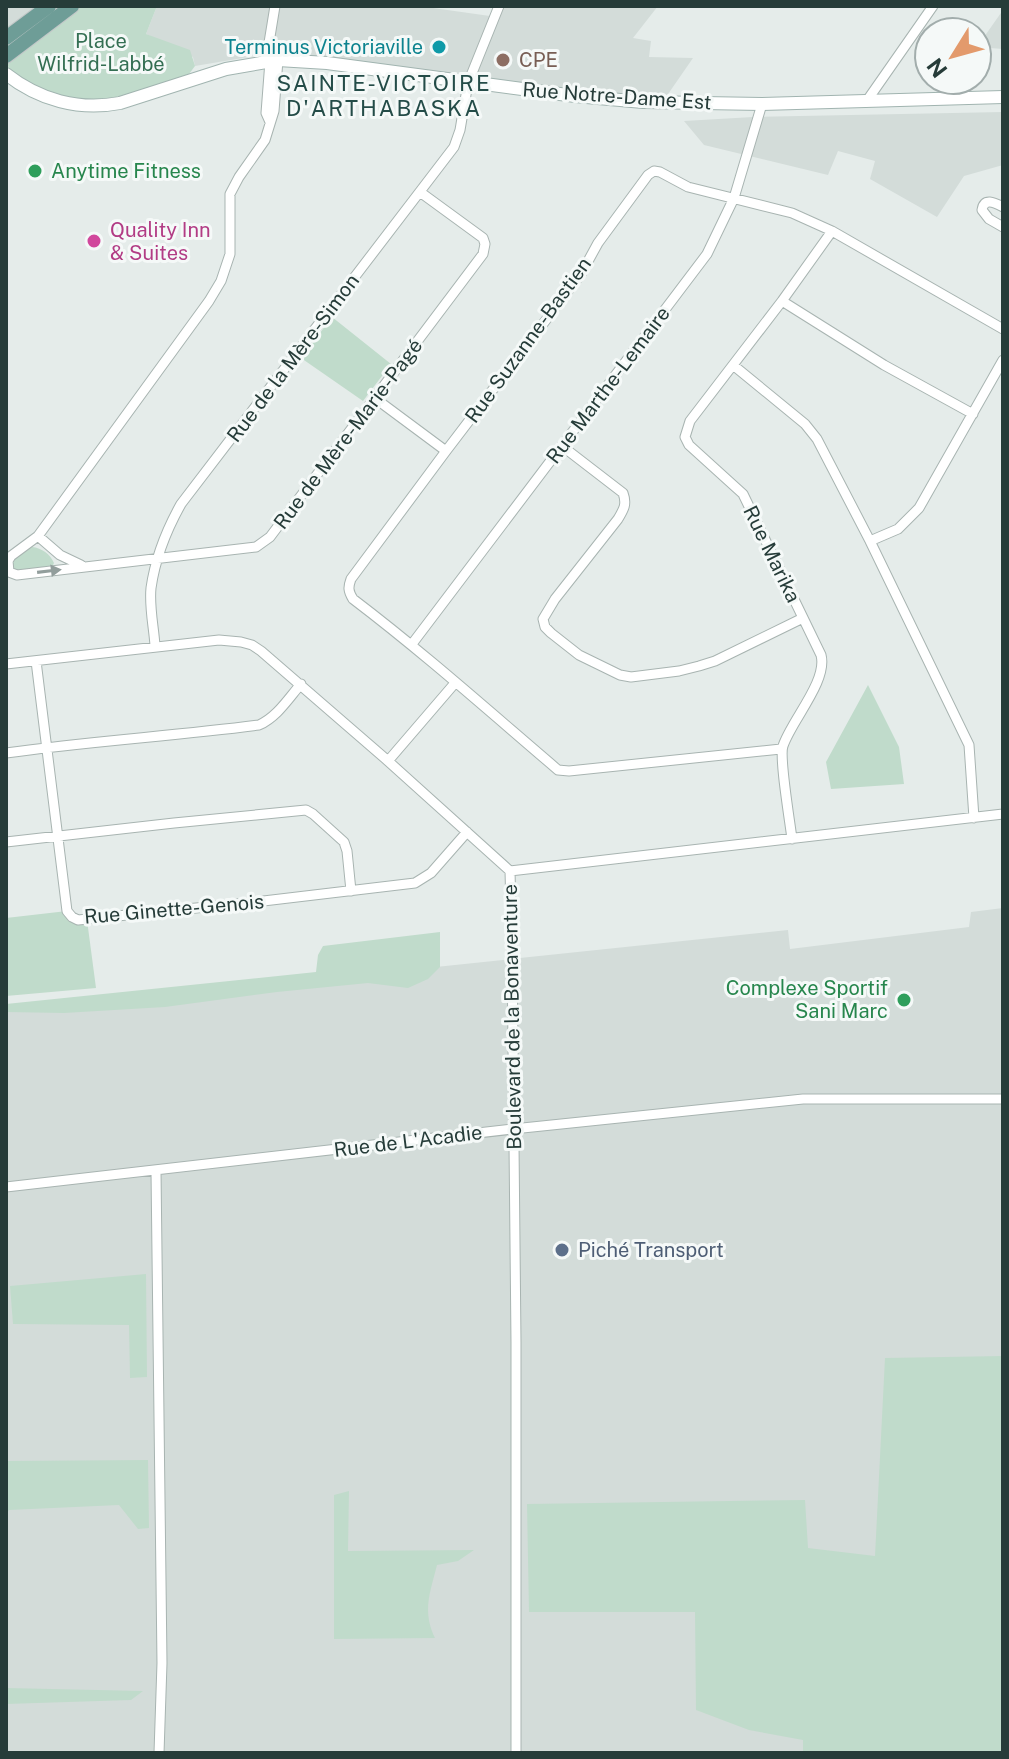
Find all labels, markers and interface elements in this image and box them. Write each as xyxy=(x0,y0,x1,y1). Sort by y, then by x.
north arrow xyxy=(913,16,993,96)
park label: Place Wilfrid-Labbé xyxy=(37,29,165,76)
place label: Terminus Victoriaville xyxy=(224,35,423,59)
marker: Terminus Victoriaville xyxy=(430,38,448,56)
place label: CPE xyxy=(519,48,558,72)
marker: CPE xyxy=(494,51,512,69)
text: N xyxy=(921,53,953,83)
district label: SAINTE-VICTOIRE D'ARTHABASKA xyxy=(276,70,492,121)
street label: Rue Notre-Dame Est xyxy=(522,77,712,115)
place label: Anytime Fitness xyxy=(51,159,201,183)
marker: Anytime Fitness xyxy=(26,162,44,180)
place label: Quality Inn & Suites xyxy=(110,218,211,265)
marker: Quality Inn & Suites xyxy=(85,232,103,250)
street label: Rue Suzanne-Bastien xyxy=(460,253,596,427)
street label: Rue de la Mère-Simon xyxy=(222,269,364,447)
street label: Rue Marthe-Lemaire xyxy=(541,302,675,468)
street label: Rue de Mère-Marie-Pagé xyxy=(269,334,427,534)
street label: Rue Marika xyxy=(738,502,806,606)
one-way arrow xyxy=(37,564,62,577)
street label: Boulevard de la Bonaventure xyxy=(498,884,526,1150)
street label: Rue Ginette-Genois xyxy=(83,889,265,929)
place label: Complexe Sportif Sani Marc xyxy=(726,976,888,1023)
marker: Complexe Sportif Sani Marc xyxy=(895,991,913,1009)
street label: Rue de L'Acadie xyxy=(332,1120,484,1162)
place label: Piché Transport xyxy=(578,1238,724,1262)
marker: Piché Transport xyxy=(553,1241,571,1259)

